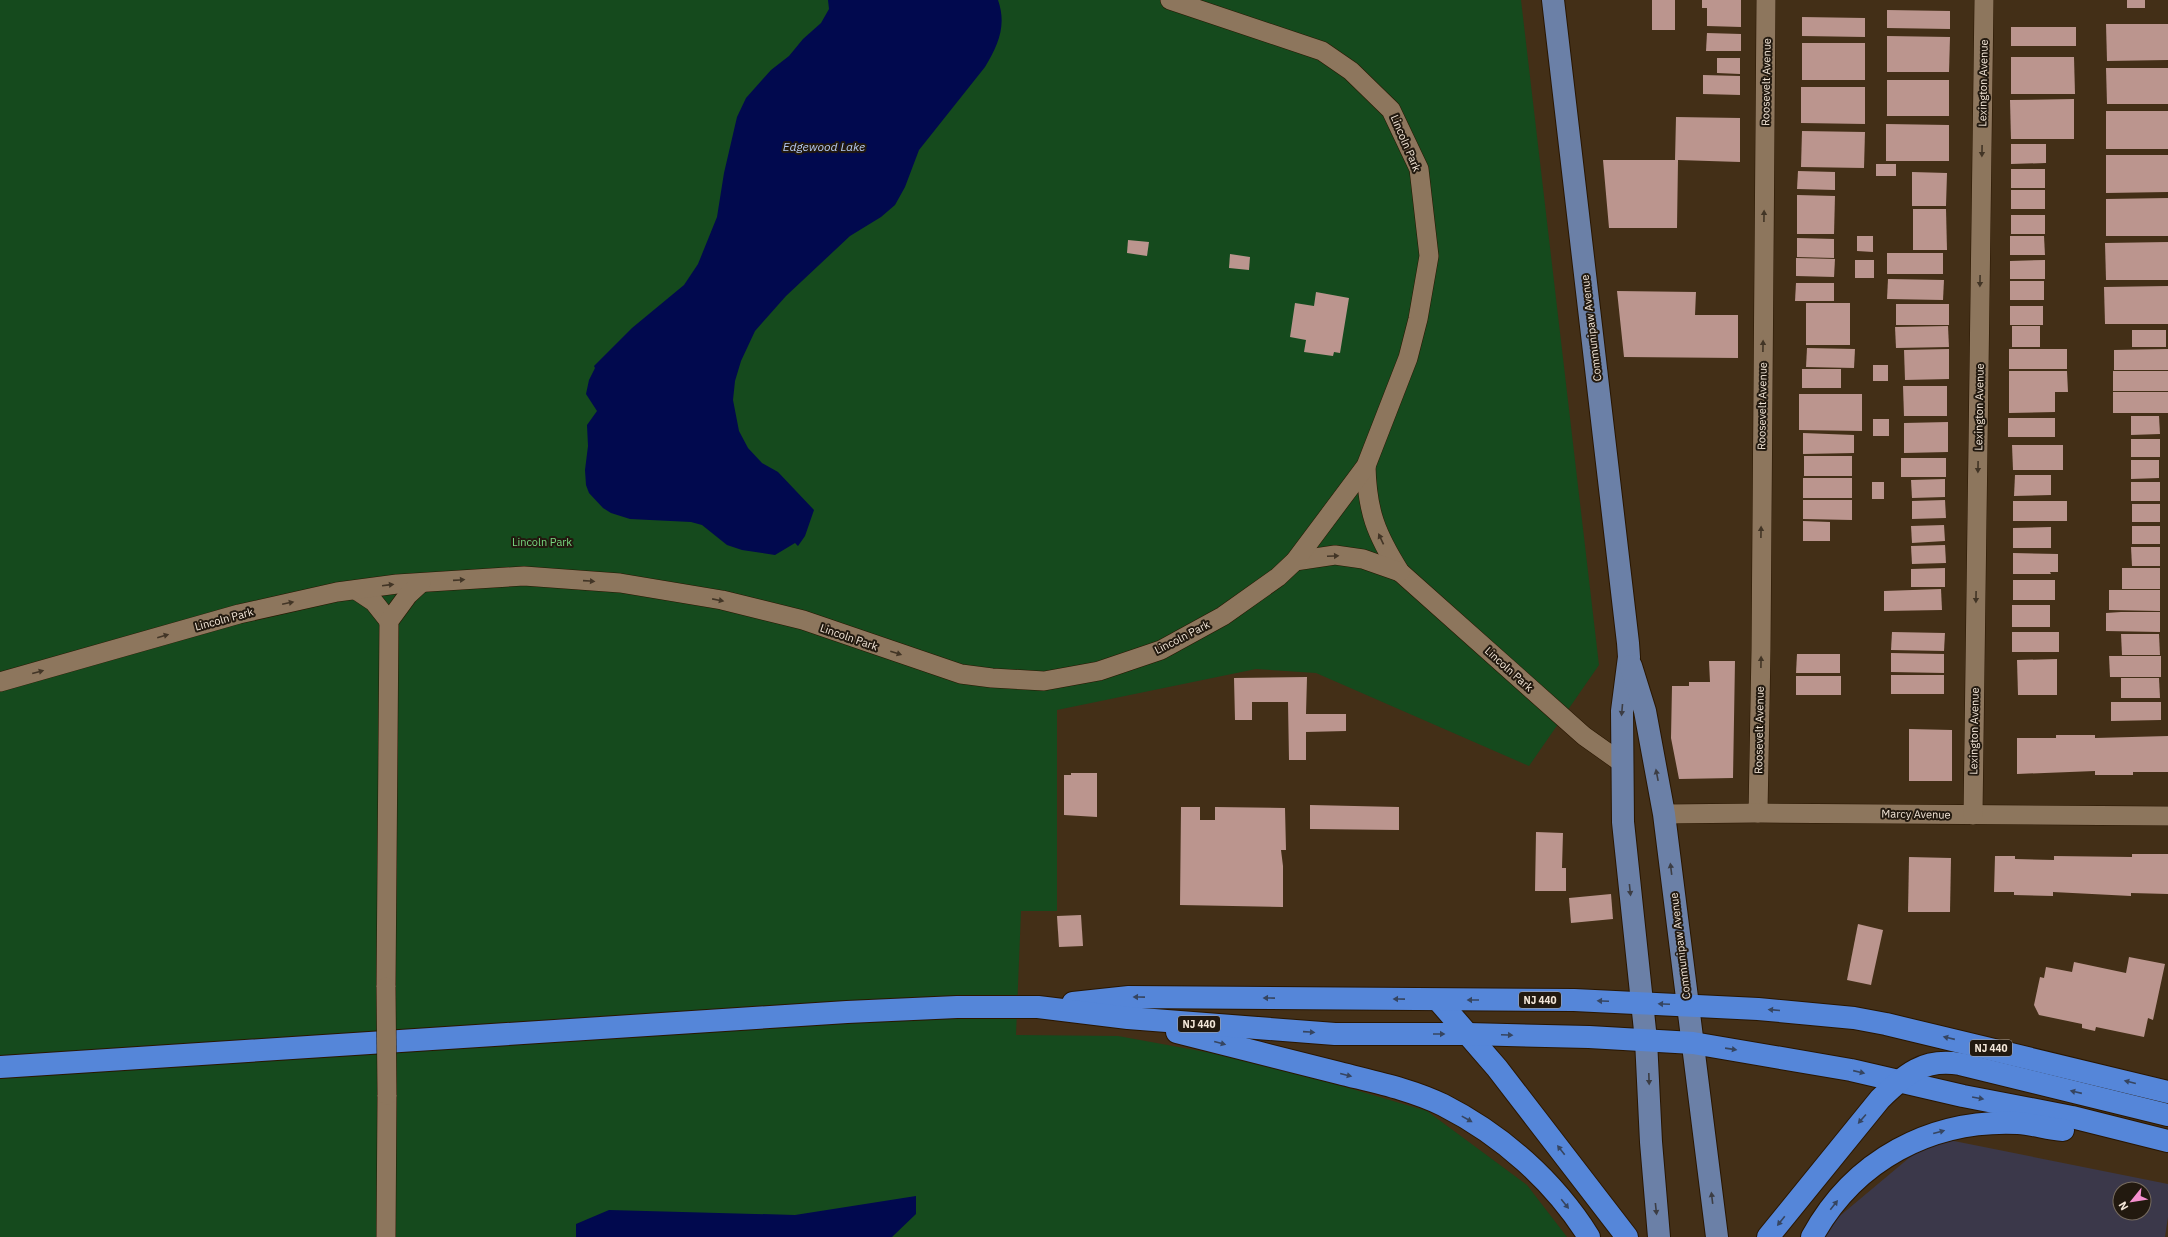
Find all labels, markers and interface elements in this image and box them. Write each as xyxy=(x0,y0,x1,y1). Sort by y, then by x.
street label: Roosevelt Avenue xyxy=(1758,38,1774,126)
street label: Lexington Avenue xyxy=(1975,39,1991,127)
street label: Lincoln Park xyxy=(1388,113,1424,174)
water label: Edgewood Lake xyxy=(783,139,865,154)
one-way arrow xyxy=(1979,145,1985,158)
one-way arrow xyxy=(1761,209,1767,222)
street label: Communipaw Avenue xyxy=(1578,274,1604,382)
one-way arrow xyxy=(1977,275,1984,287)
one-way arrow xyxy=(1760,339,1766,352)
street label: Roosevelt Avenue xyxy=(1754,362,1770,450)
street label: Lexington Avenue xyxy=(1971,363,1987,451)
one-way arrow xyxy=(1975,461,1981,474)
one-way arrow xyxy=(1758,525,1764,538)
one-way arrow xyxy=(1377,532,1383,544)
park label: Lincoln Park xyxy=(512,535,572,549)
one-way arrow xyxy=(1327,553,1340,559)
one-way arrow xyxy=(453,577,465,584)
one-way arrow xyxy=(583,577,595,584)
one-way arrow xyxy=(382,582,394,589)
one-way arrow xyxy=(1973,591,1979,604)
one-way arrow xyxy=(711,597,724,603)
one-way arrow xyxy=(282,599,294,605)
street label: Lincoln Park xyxy=(193,604,255,634)
street label: Lincoln Park xyxy=(1152,617,1212,657)
street label: Lincoln Park xyxy=(818,621,880,653)
one-way arrow xyxy=(157,633,169,639)
street label: Lincoln Park xyxy=(1482,644,1536,694)
one-way arrow xyxy=(890,650,902,656)
one-way arrow xyxy=(1758,655,1764,668)
one-way arrow xyxy=(32,669,44,675)
street label: Roosevelt Avenue xyxy=(1751,686,1767,774)
street label: Lexington Avenue xyxy=(1966,687,1982,775)
one-way arrow xyxy=(1619,704,1626,716)
one-way arrow xyxy=(1654,769,1660,781)
street label: Marcy Avenue xyxy=(1881,806,1951,822)
one-way arrow xyxy=(1668,862,1674,875)
one-way arrow xyxy=(1627,884,1634,896)
street label: Communipaw Avenue xyxy=(1667,892,1693,1000)
road number: NJ 440 xyxy=(1519,992,1561,1008)
one-way arrow xyxy=(1132,994,1145,1000)
one-way arrow xyxy=(1262,995,1275,1001)
one-way arrow xyxy=(1392,996,1405,1002)
one-way arrow xyxy=(1466,997,1479,1003)
one-way arrow xyxy=(1596,998,1609,1004)
one-way arrow xyxy=(1658,1000,1670,1007)
one-way arrow xyxy=(1768,1007,1780,1014)
road number: NJ 440 xyxy=(1178,1016,1220,1032)
one-way arrow xyxy=(1303,1029,1315,1036)
one-way arrow xyxy=(1433,1031,1446,1037)
one-way arrow xyxy=(1501,1032,1514,1038)
one-way arrow xyxy=(1943,1035,1956,1041)
road number: NJ 440 xyxy=(1970,1040,2012,1056)
one-way arrow xyxy=(1213,1041,1226,1047)
one-way arrow xyxy=(1725,1046,1738,1052)
one-way arrow xyxy=(1853,1070,1865,1076)
one-way arrow xyxy=(1340,1072,1352,1078)
one-way arrow xyxy=(1645,1073,1652,1085)
one-way arrow xyxy=(2124,1079,2136,1085)
one-way arrow xyxy=(2069,1089,2082,1095)
one-way arrow xyxy=(1972,1096,1984,1102)
one-way arrow xyxy=(1858,1114,1867,1125)
one-way arrow xyxy=(1461,1116,1473,1122)
one-way arrow xyxy=(1932,1128,1945,1134)
one-way arrow xyxy=(1557,1145,1566,1156)
north arrow xyxy=(2112,1181,2152,1221)
one-way arrow xyxy=(1709,1192,1716,1204)
one-way arrow xyxy=(1561,1198,1569,1209)
one-way arrow xyxy=(1829,1199,1838,1210)
text: N xyxy=(2115,1199,2131,1213)
one-way arrow xyxy=(1652,1203,1659,1215)
one-way arrow xyxy=(1776,1215,1785,1226)

